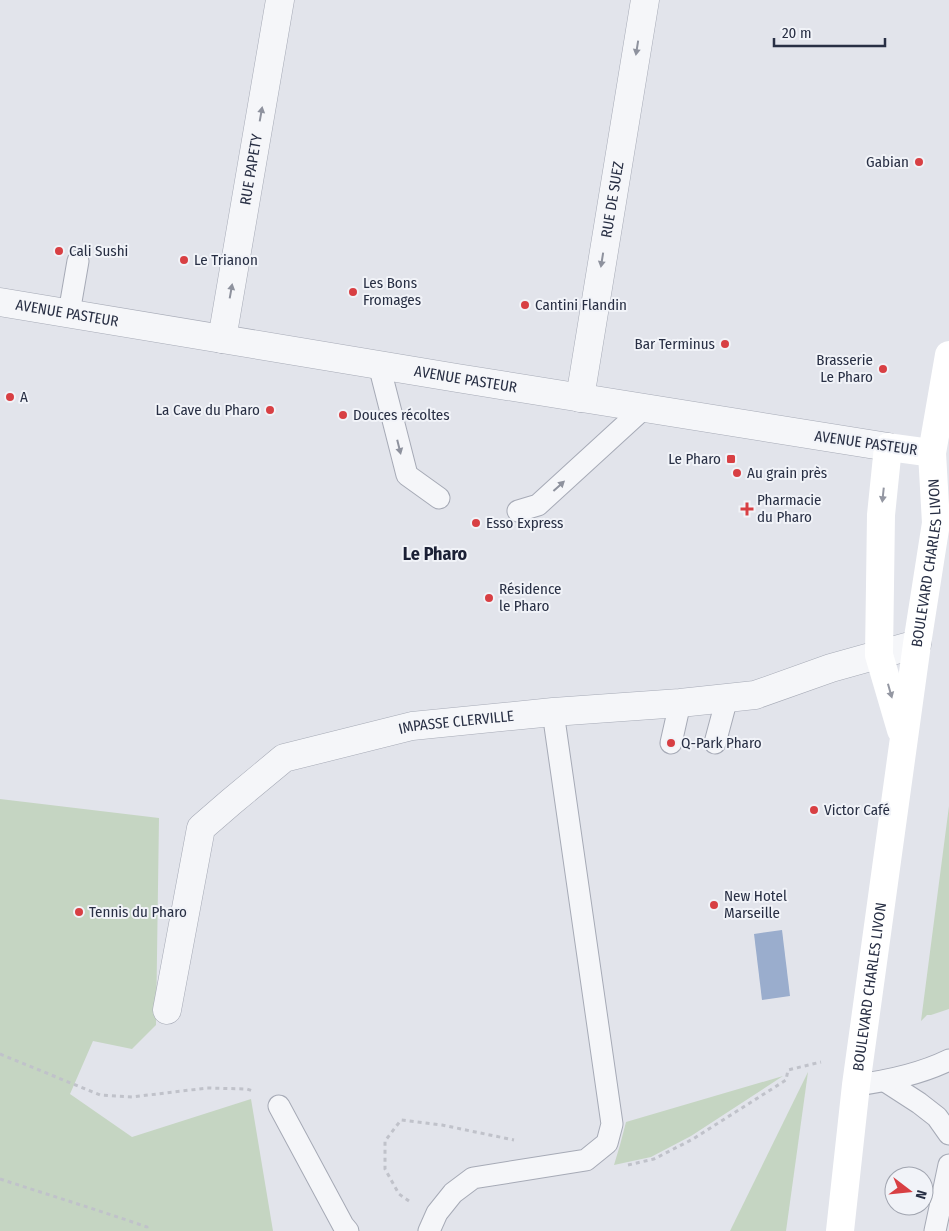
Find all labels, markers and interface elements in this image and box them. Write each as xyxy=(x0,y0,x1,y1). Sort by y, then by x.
scale bar xyxy=(774,15,885,47)
text: 20 m xyxy=(782,24,812,42)
one-way arrow xyxy=(632,40,640,56)
one-way arrow xyxy=(257,105,265,121)
street label: RUE PAPETY xyxy=(236,132,266,206)
place label: Gabian xyxy=(866,153,909,171)
marker: Gabian xyxy=(913,156,925,168)
street label: RUE DE SUEZ xyxy=(597,160,627,239)
place label: Cali Sushi xyxy=(69,242,128,260)
marker: Cali Sushi xyxy=(53,245,65,257)
place label: Le Trianon xyxy=(194,251,258,269)
one-way arrow xyxy=(598,253,606,269)
marker: Le Trianon xyxy=(178,254,190,266)
place label: Les Bons Fromages xyxy=(363,274,421,309)
one-way arrow xyxy=(227,283,235,299)
marker: Les Bons Fromages xyxy=(347,286,359,298)
street label: AVENUE PASTEUR xyxy=(14,296,120,331)
place label: Cantini Flandin xyxy=(535,296,627,314)
marker: Cantini Flandin xyxy=(519,299,531,311)
place label: Bar Terminus xyxy=(634,335,715,353)
marker: Bar Terminus xyxy=(719,338,731,350)
place label: Brasserie Le Pharo xyxy=(816,351,873,386)
street label: AVENUE PASTEUR xyxy=(413,362,518,396)
marker: Brasserie Le Pharo xyxy=(877,363,889,375)
place label: A xyxy=(20,388,28,406)
marker: A xyxy=(4,391,16,403)
place label: La Cave du Pharo xyxy=(156,401,260,419)
marker: La Cave du Pharo xyxy=(264,404,276,416)
place label: Douces récoltes xyxy=(353,406,450,424)
marker: Douces récoltes xyxy=(337,409,349,421)
street label: AVENUE PASTEUR xyxy=(813,427,919,459)
one-way arrow xyxy=(395,439,403,454)
place label: Le Pharo xyxy=(668,450,721,468)
marker: Le Pharo xyxy=(725,453,737,465)
place label: Au grain près xyxy=(747,464,827,482)
marker: Au grain près xyxy=(731,467,743,479)
street label: BOULEVARD CHARLES LIVON xyxy=(908,478,945,648)
one-way arrow xyxy=(552,480,564,492)
one-way arrow xyxy=(879,488,887,504)
place label: Pharmacie du Pharo xyxy=(757,491,822,526)
marker: Pharmacie du Pharo xyxy=(741,503,753,515)
place label: Esso Express xyxy=(486,514,564,532)
marker: Esso Express xyxy=(470,517,482,529)
district label: Le Pharo xyxy=(403,543,468,565)
place label: Résidence le Pharo xyxy=(499,580,561,615)
marker: Résidence le Pharo xyxy=(483,592,495,604)
one-way arrow xyxy=(886,684,894,699)
street label: IMPASSE CLERVILLE xyxy=(397,707,515,738)
place label: Q-Park Pharo xyxy=(681,734,762,752)
marker: Q-Park Pharo xyxy=(665,737,677,749)
place label: Victor Café xyxy=(824,801,890,819)
marker: Victor Café xyxy=(808,804,820,816)
place label: New Hotel Marseille xyxy=(724,887,787,922)
marker: New Hotel Marseille xyxy=(708,899,720,911)
street label: BOULEVARD CHARLES LIVON xyxy=(849,901,890,1072)
place label: Tennis du Pharo xyxy=(89,903,187,921)
marker: Tennis du Pharo xyxy=(73,906,85,918)
north arrow xyxy=(884,1166,934,1216)
text: N xyxy=(912,1188,930,1201)

